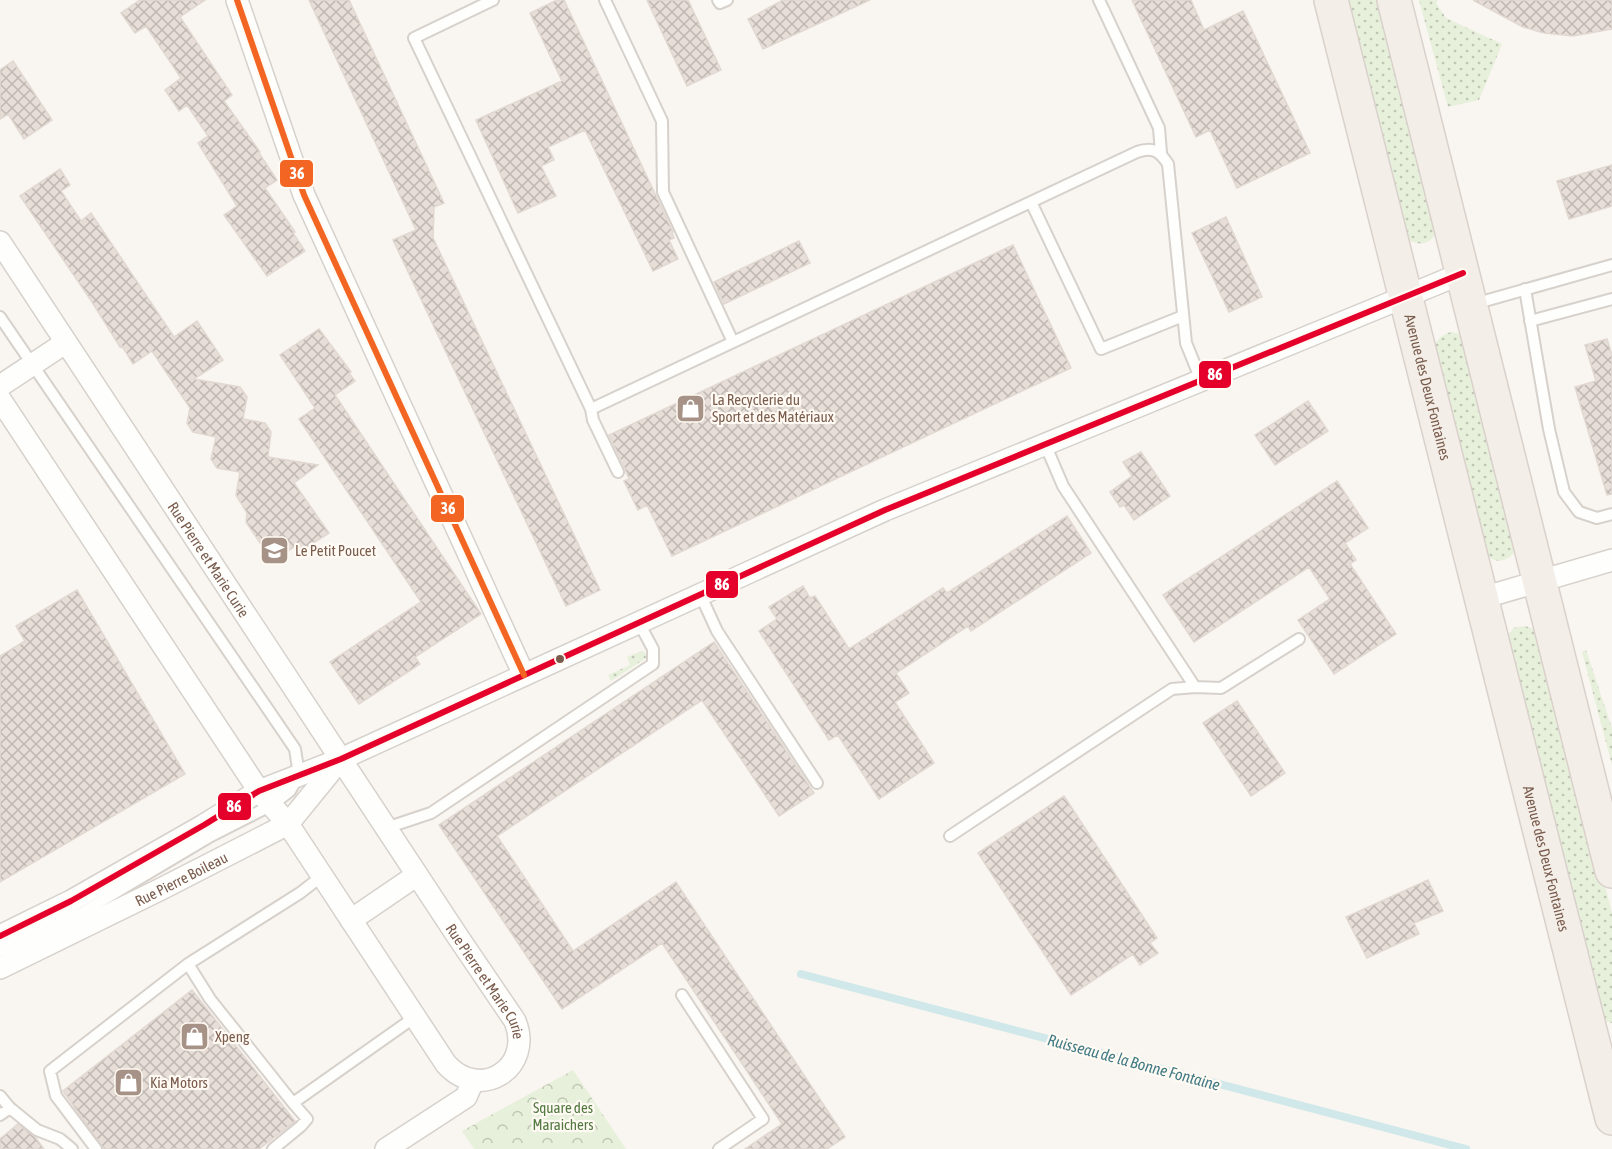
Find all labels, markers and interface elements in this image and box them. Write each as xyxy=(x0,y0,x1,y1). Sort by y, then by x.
line badge: 36 xyxy=(279,159,314,188)
text: 36 xyxy=(289,164,305,182)
street label: Avenue des Deux Fontaines xyxy=(1402,312,1455,462)
line badge: 86 xyxy=(1198,360,1232,389)
text: 86 xyxy=(1207,365,1223,383)
place label: La Recyclerie du Sport et des Matériaux xyxy=(712,391,834,425)
shop icon: La Recyclerie du Sport et des Matériaux xyxy=(675,392,707,424)
line badge: 36 xyxy=(430,494,465,523)
street label: Rue Pierre et Marie Curie xyxy=(165,498,253,620)
text: 36 xyxy=(440,499,456,517)
school or university icon: Le Petit Poucet xyxy=(258,534,290,566)
place label: Le Petit Poucet xyxy=(295,542,376,559)
line badge: 86 xyxy=(705,570,739,599)
text: 86 xyxy=(714,575,730,593)
unlabelled marker xyxy=(554,653,566,665)
street label: Avenue des Deux Fontaines xyxy=(1520,784,1573,933)
line badge: 86 xyxy=(217,792,252,821)
text: 86 xyxy=(226,797,242,815)
street label: Rue Pierre Boileau xyxy=(132,848,230,909)
street label: Rue Pierre et Marie Curie xyxy=(443,920,528,1040)
shop icon: Xpeng xyxy=(178,1020,210,1052)
place label: Xpeng xyxy=(215,1028,250,1045)
water label: Ruisseau de la Bonne Fontaine xyxy=(1046,1030,1222,1094)
shop icon: Kia Motors xyxy=(113,1066,145,1098)
place label: Kia Motors xyxy=(150,1074,208,1091)
park label: Square des Maraichers xyxy=(533,1099,593,1133)

